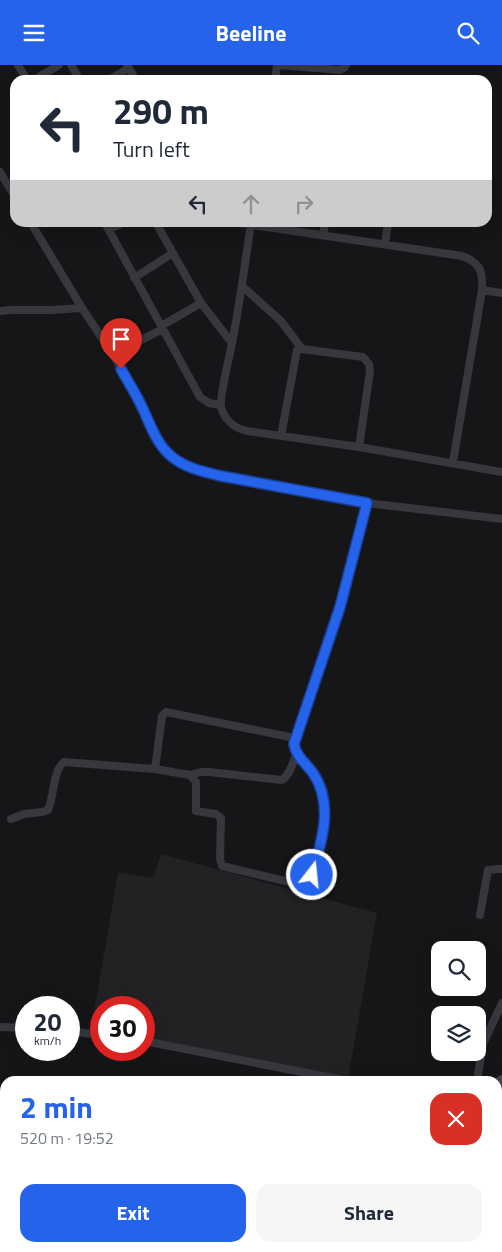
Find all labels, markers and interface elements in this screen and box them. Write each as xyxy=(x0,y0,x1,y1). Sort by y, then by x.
text: Beeline xyxy=(216,16,286,50)
icon: menu xyxy=(20,19,48,47)
icon: search xyxy=(454,19,482,47)
text: 290 m xyxy=(113,84,209,138)
icon: left xyxy=(30,95,95,160)
text: Turn left xyxy=(113,132,190,166)
icon: left xyxy=(184,190,212,218)
icon: ahead xyxy=(237,190,265,218)
icon: right xyxy=(290,190,318,218)
pin xyxy=(100,318,142,369)
icon: arrive xyxy=(107,325,135,353)
position arrow xyxy=(285,848,337,900)
map controls xyxy=(431,941,486,1061)
button: search xyxy=(431,941,486,996)
speed limit sign: 30 xyxy=(90,996,155,1061)
text: 20 xyxy=(33,1003,62,1041)
button: layers xyxy=(431,1006,486,1061)
text: km/h xyxy=(34,1031,61,1050)
text: 2 min xyxy=(20,1084,93,1130)
button: close xyxy=(430,1093,482,1145)
text: 520 m · 19:52 xyxy=(20,1126,114,1150)
button: Exit xyxy=(20,1184,246,1242)
button: Share xyxy=(256,1184,482,1242)

